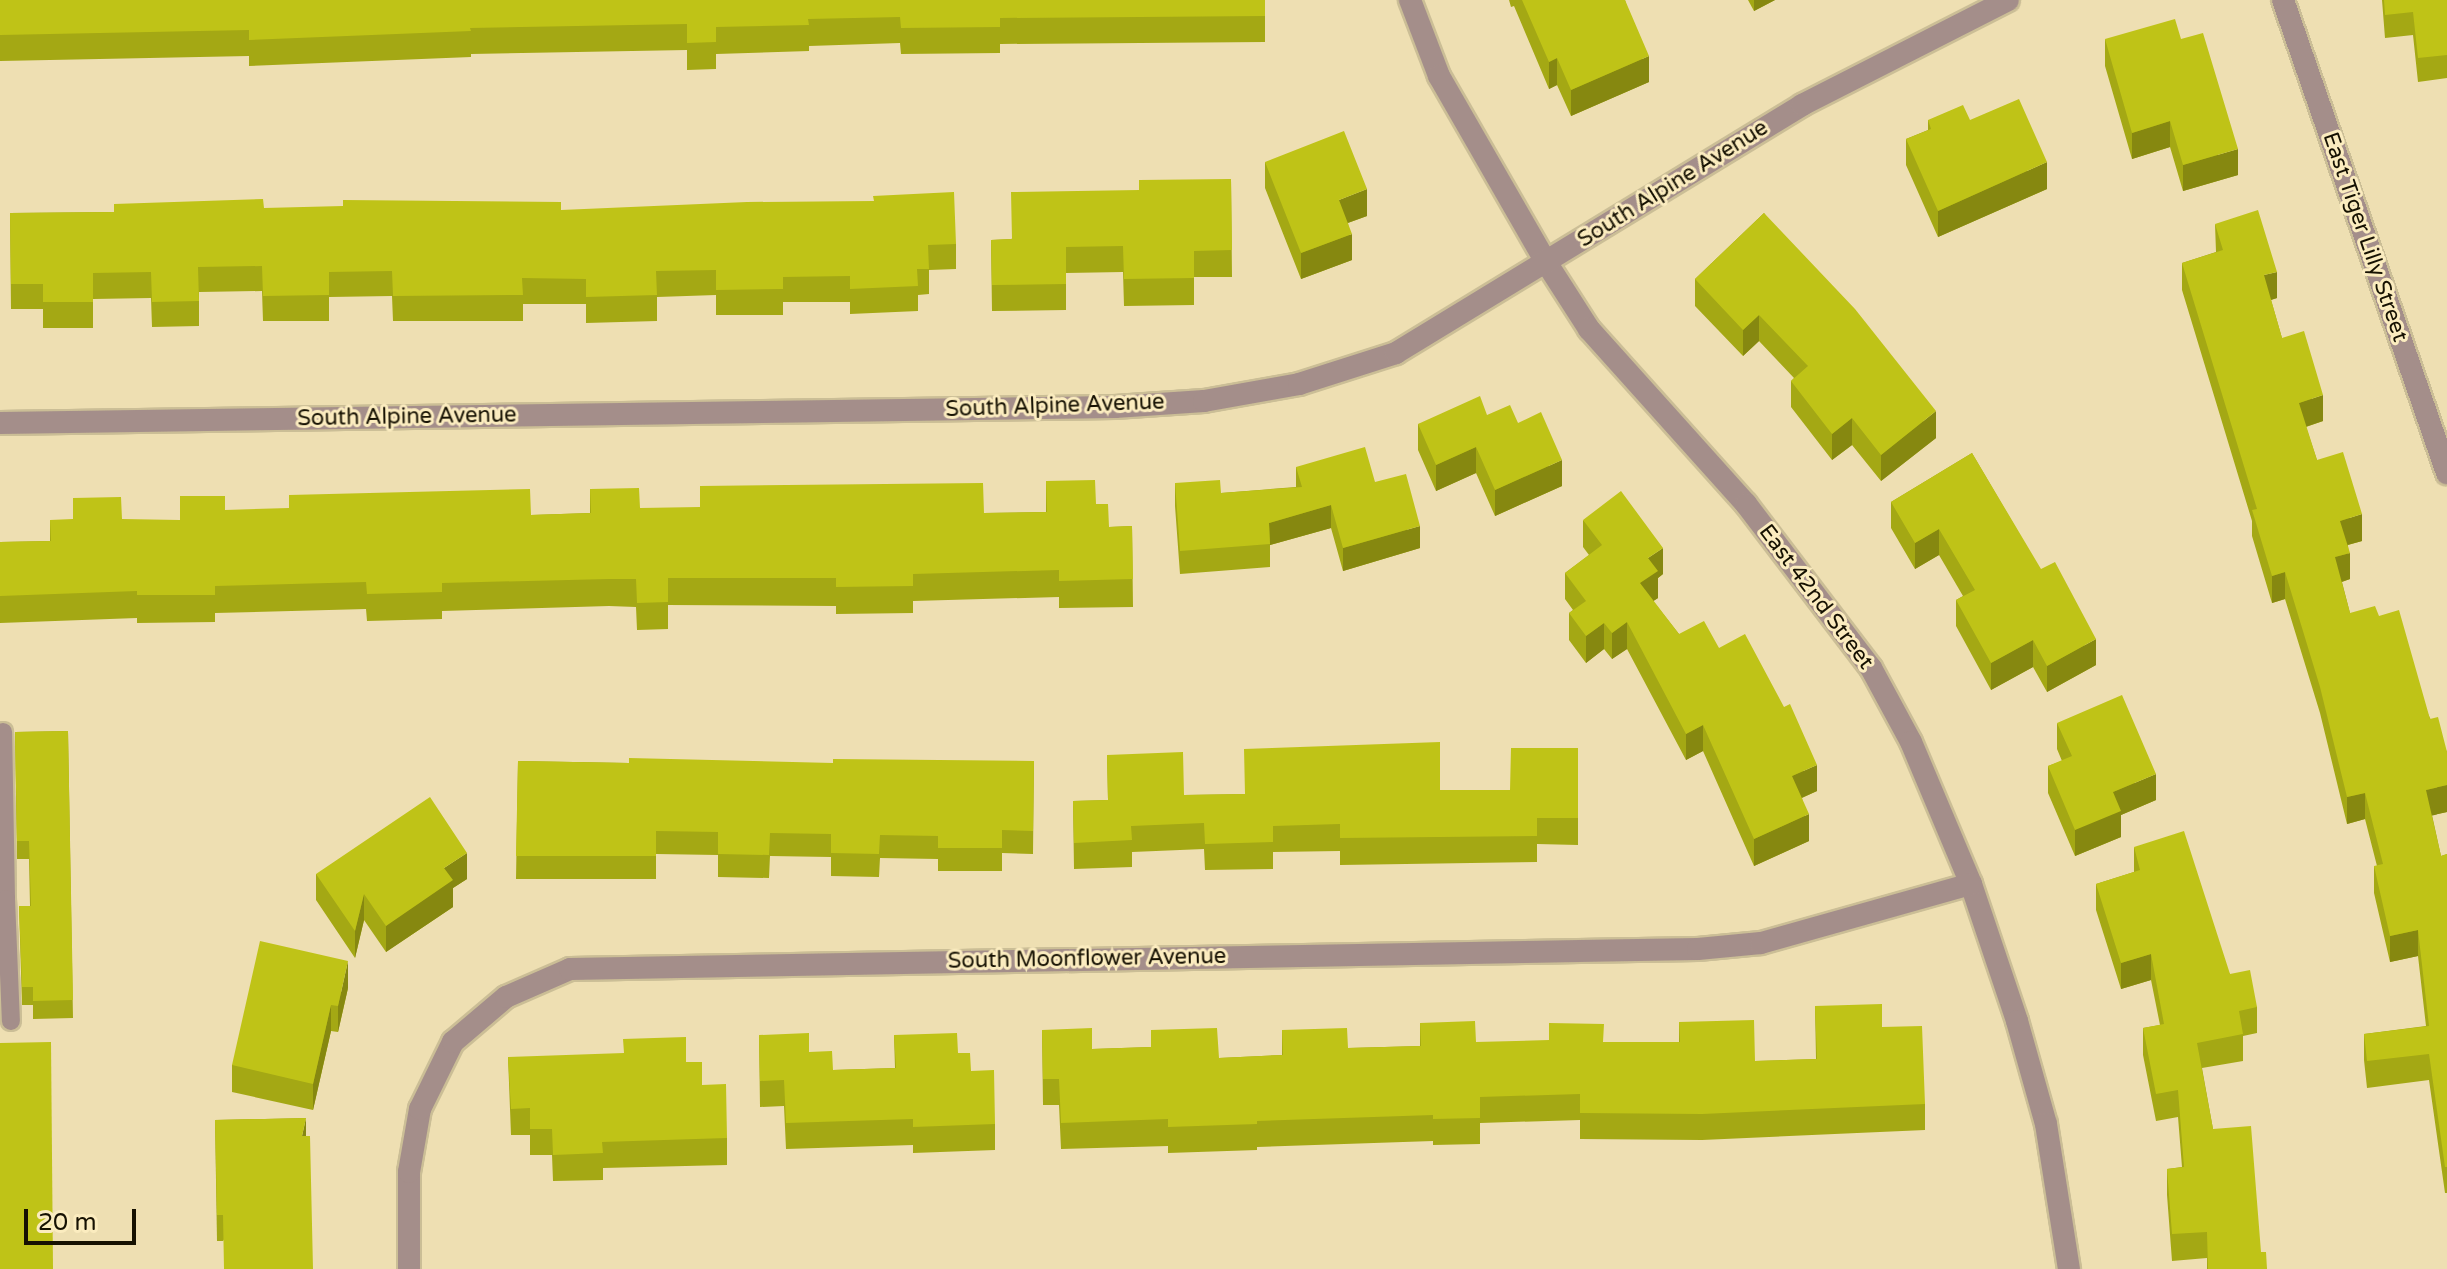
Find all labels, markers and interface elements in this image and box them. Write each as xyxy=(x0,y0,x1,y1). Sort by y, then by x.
street label: South Alpine Avenue xyxy=(1573,115,1773,253)
street label: East Tiger Lilly Street xyxy=(2317,129,2413,345)
street label: South Alpine Avenue xyxy=(945,389,1165,423)
street label: South Alpine Avenue xyxy=(297,402,517,432)
street label: East 42nd Street xyxy=(1753,519,1879,675)
street label: South Moonflower Avenue xyxy=(948,943,1226,975)
scale bar xyxy=(28,1193,140,1243)
text: 20 m xyxy=(38,1208,96,1237)

